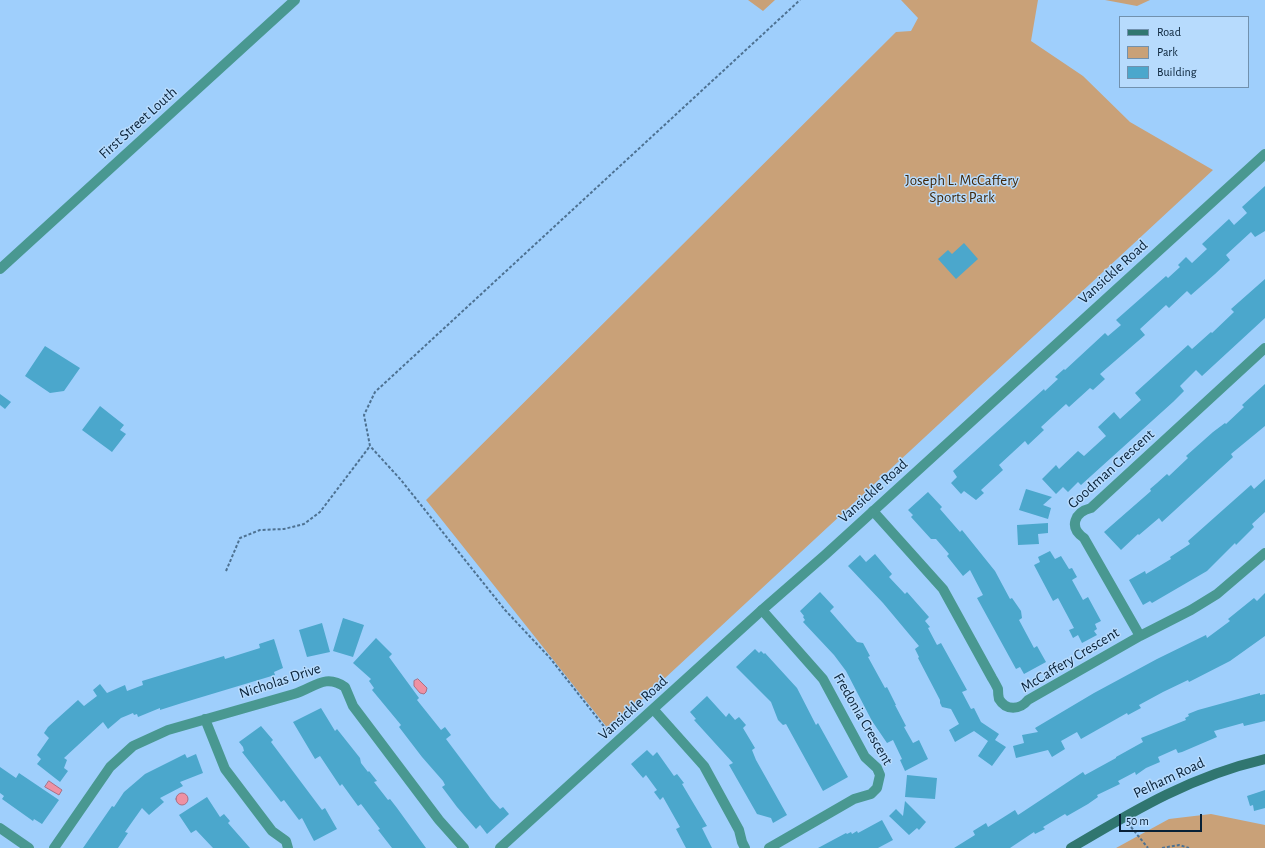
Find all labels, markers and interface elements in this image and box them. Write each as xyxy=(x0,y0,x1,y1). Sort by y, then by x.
legend xyxy=(1119,16,1249,88)
text: Road xyxy=(1157,26,1181,38)
text: Park xyxy=(1157,46,1178,58)
text: Building xyxy=(1157,66,1197,78)
street label: First Street Louth xyxy=(95,83,181,163)
park label: Joseph L. McCaffery Sports Park xyxy=(905,171,1019,206)
street label: Vansickle Road xyxy=(1075,236,1151,308)
street label: Goodman Crescent xyxy=(1064,425,1158,513)
street label: Vansickle Road xyxy=(835,455,911,527)
street label: McCaffery Crescent xyxy=(1018,624,1122,696)
street label: Nicholas Drive xyxy=(237,659,323,703)
street label: Fredonia Crescent xyxy=(829,670,897,768)
street label: Vansickle Road xyxy=(595,672,671,744)
street label: Pelham Road xyxy=(1130,754,1208,802)
scale bar xyxy=(1121,806,1204,832)
text: 50 m xyxy=(1126,815,1149,827)

